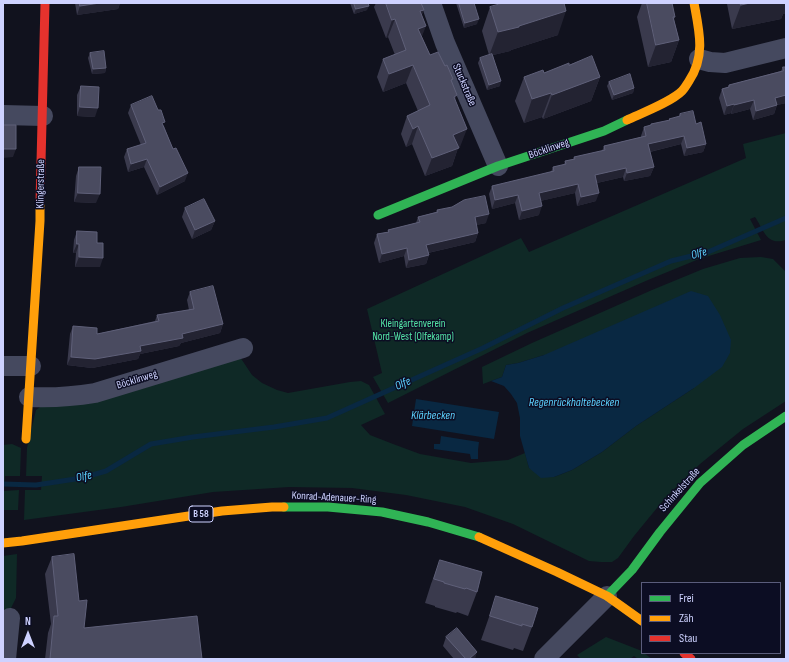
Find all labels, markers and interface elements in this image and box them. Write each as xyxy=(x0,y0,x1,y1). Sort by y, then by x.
street label: Stuckstraße xyxy=(449,62,479,108)
street label: Böcklinweg xyxy=(527,136,571,162)
street label: Klingerstraße xyxy=(34,159,48,209)
water label: Olfe xyxy=(689,245,709,263)
park label: Kleingartenverein Nord-West (Olfekamp) xyxy=(372,317,454,343)
street label: Böcklinweg xyxy=(115,368,159,392)
water label: Olfe xyxy=(393,374,413,394)
water label: Regenrückhaltebecken xyxy=(529,396,619,410)
water label: Klärbecken xyxy=(411,409,455,423)
street label: Schinkelstraße xyxy=(657,465,703,515)
water label: Olfe xyxy=(75,468,93,486)
street label: Konrad-Adenauer-Ring xyxy=(291,489,377,507)
road number: B 58 xyxy=(189,506,213,522)
legend xyxy=(641,582,781,654)
text: Frei xyxy=(679,591,694,606)
text: Zäh xyxy=(679,611,694,626)
north arrow xyxy=(8,614,48,654)
text: N xyxy=(25,615,31,628)
text: Stau xyxy=(679,631,697,646)

